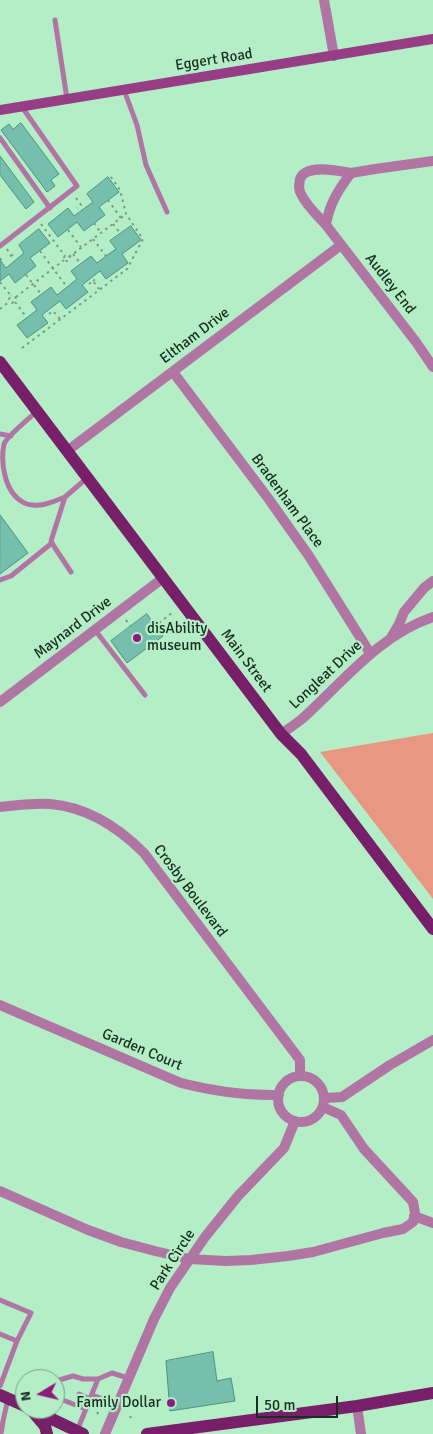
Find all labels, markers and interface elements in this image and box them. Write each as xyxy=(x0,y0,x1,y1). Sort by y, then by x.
street label: Eggert Road xyxy=(174,45,254,75)
street label: Audley End xyxy=(361,250,419,318)
street label: Eltham Drive xyxy=(157,304,233,368)
street label: Bradenham Place xyxy=(247,451,327,551)
street label: Maynard Drive xyxy=(31,593,115,663)
place label: disAbility museum xyxy=(147,620,207,655)
street label: Main Street xyxy=(216,626,276,696)
marker: disAbility museum xyxy=(131,632,143,644)
street label: Longleat Drive xyxy=(286,637,366,713)
street label: Crosby Boulevard xyxy=(149,841,231,941)
street label: Garden Court xyxy=(99,1025,185,1075)
street label: Park Circle xyxy=(147,1226,199,1294)
north arrow xyxy=(15,1369,65,1419)
scale bar xyxy=(258,1386,340,1418)
text: N xyxy=(17,1390,35,1402)
place label: Family Dollar xyxy=(76,1394,161,1412)
text: 50 m xyxy=(264,1396,295,1414)
marker: Family Dollar xyxy=(165,1397,177,1409)

